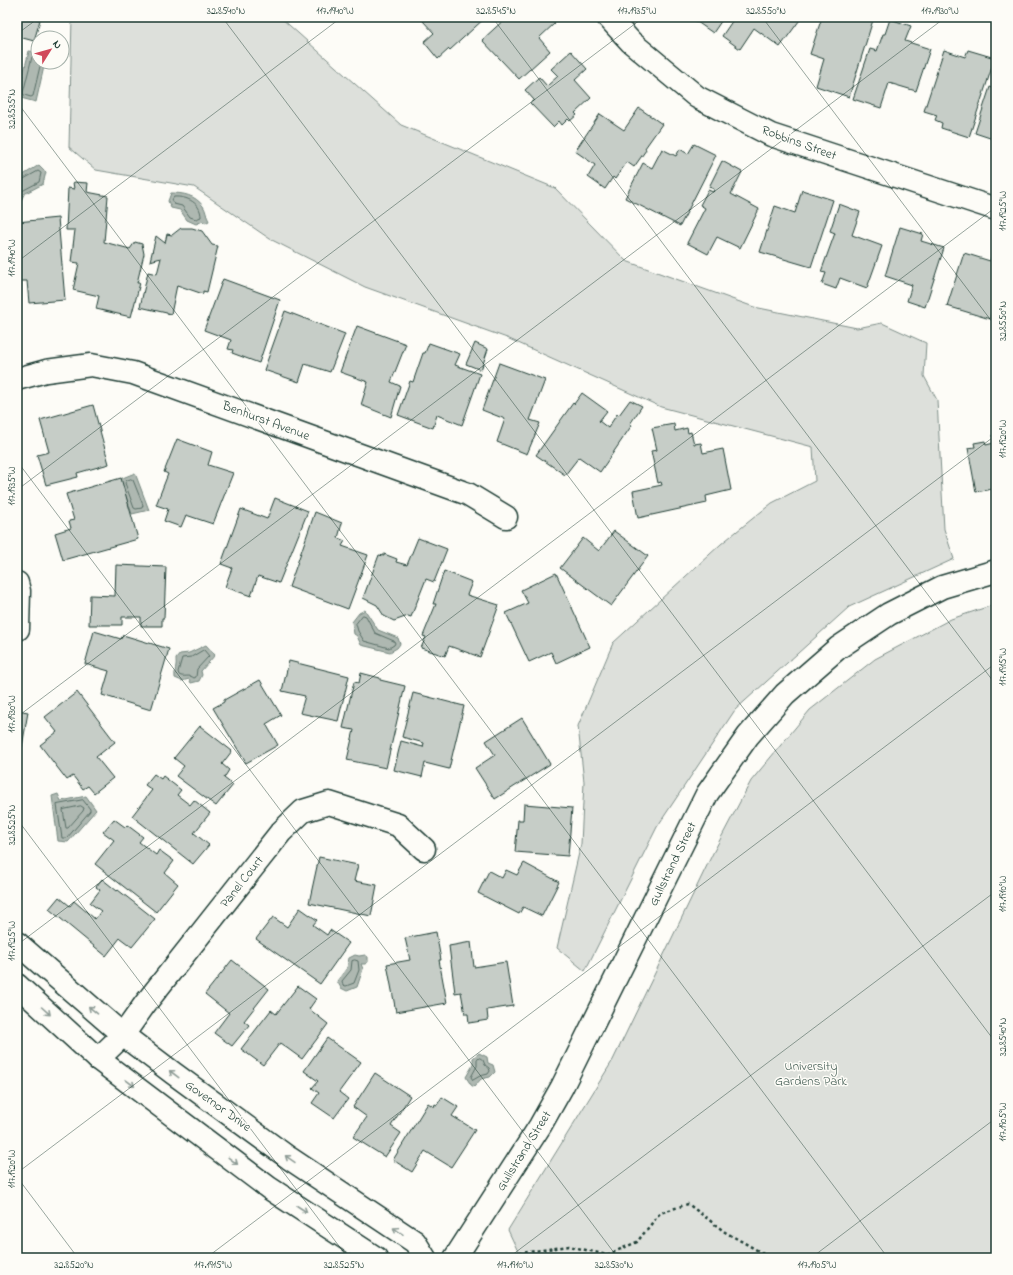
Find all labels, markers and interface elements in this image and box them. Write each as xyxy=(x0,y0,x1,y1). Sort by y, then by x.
text: 32.8540°N xyxy=(207,4,245,19)
text: 117.1940°W xyxy=(316,4,354,19)
text: 32.8545°N xyxy=(476,4,516,19)
text: 117.1935°W xyxy=(618,4,657,19)
text: 32.8550°N xyxy=(746,4,786,19)
text: 117.1930°W xyxy=(921,4,959,19)
north arrow xyxy=(30,30,70,70)
text: N xyxy=(49,37,66,52)
text: 32.8535°N xyxy=(5,89,20,129)
street label: Robbins Street xyxy=(759,121,840,166)
text: 117.1925°W xyxy=(996,191,1011,231)
text: 117.1940°W xyxy=(5,239,20,277)
text: 32.8550°N xyxy=(996,301,1011,341)
street label: Benhurst Avenue xyxy=(219,396,312,446)
text: 117.1920°W xyxy=(996,420,1011,458)
text: 117.1935°W xyxy=(5,466,20,506)
text: 117.1915°W xyxy=(996,648,1011,686)
text: 117.1930°W xyxy=(5,695,20,733)
text: 32.8525°N xyxy=(5,804,20,845)
street label: Gullstrand Street xyxy=(644,818,702,909)
street label: Panel Court xyxy=(216,852,269,912)
text: 117.1910°W xyxy=(996,875,1011,912)
text: 117.1925°W xyxy=(5,921,20,961)
one-way arrow xyxy=(88,1005,98,1014)
one-way arrow xyxy=(41,1007,51,1016)
text: 32.8540°N xyxy=(996,1018,1011,1056)
park label: University Gardens Park xyxy=(775,1057,847,1091)
one-way arrow xyxy=(169,1069,180,1078)
street label: Governor Drive xyxy=(181,1075,255,1137)
one-way arrow xyxy=(124,1078,135,1087)
text: 117.1905°W xyxy=(996,1102,1011,1142)
street label: Gullstrand Street xyxy=(492,1107,557,1195)
text: 117.1920°W xyxy=(5,1150,20,1188)
one-way arrow xyxy=(285,1155,296,1163)
one-way arrow xyxy=(228,1157,239,1165)
one-way arrow xyxy=(296,1206,308,1214)
one-way arrow xyxy=(393,1227,404,1235)
text: 32.8520°N xyxy=(54,1258,94,1273)
text: 117.1915°W xyxy=(194,1258,232,1273)
text: 32.8525°N xyxy=(324,1258,365,1273)
text: 117.1910°W xyxy=(497,1258,534,1273)
text: 32.8530°N xyxy=(595,1258,633,1273)
text: 117.1905°W xyxy=(797,1258,837,1273)

